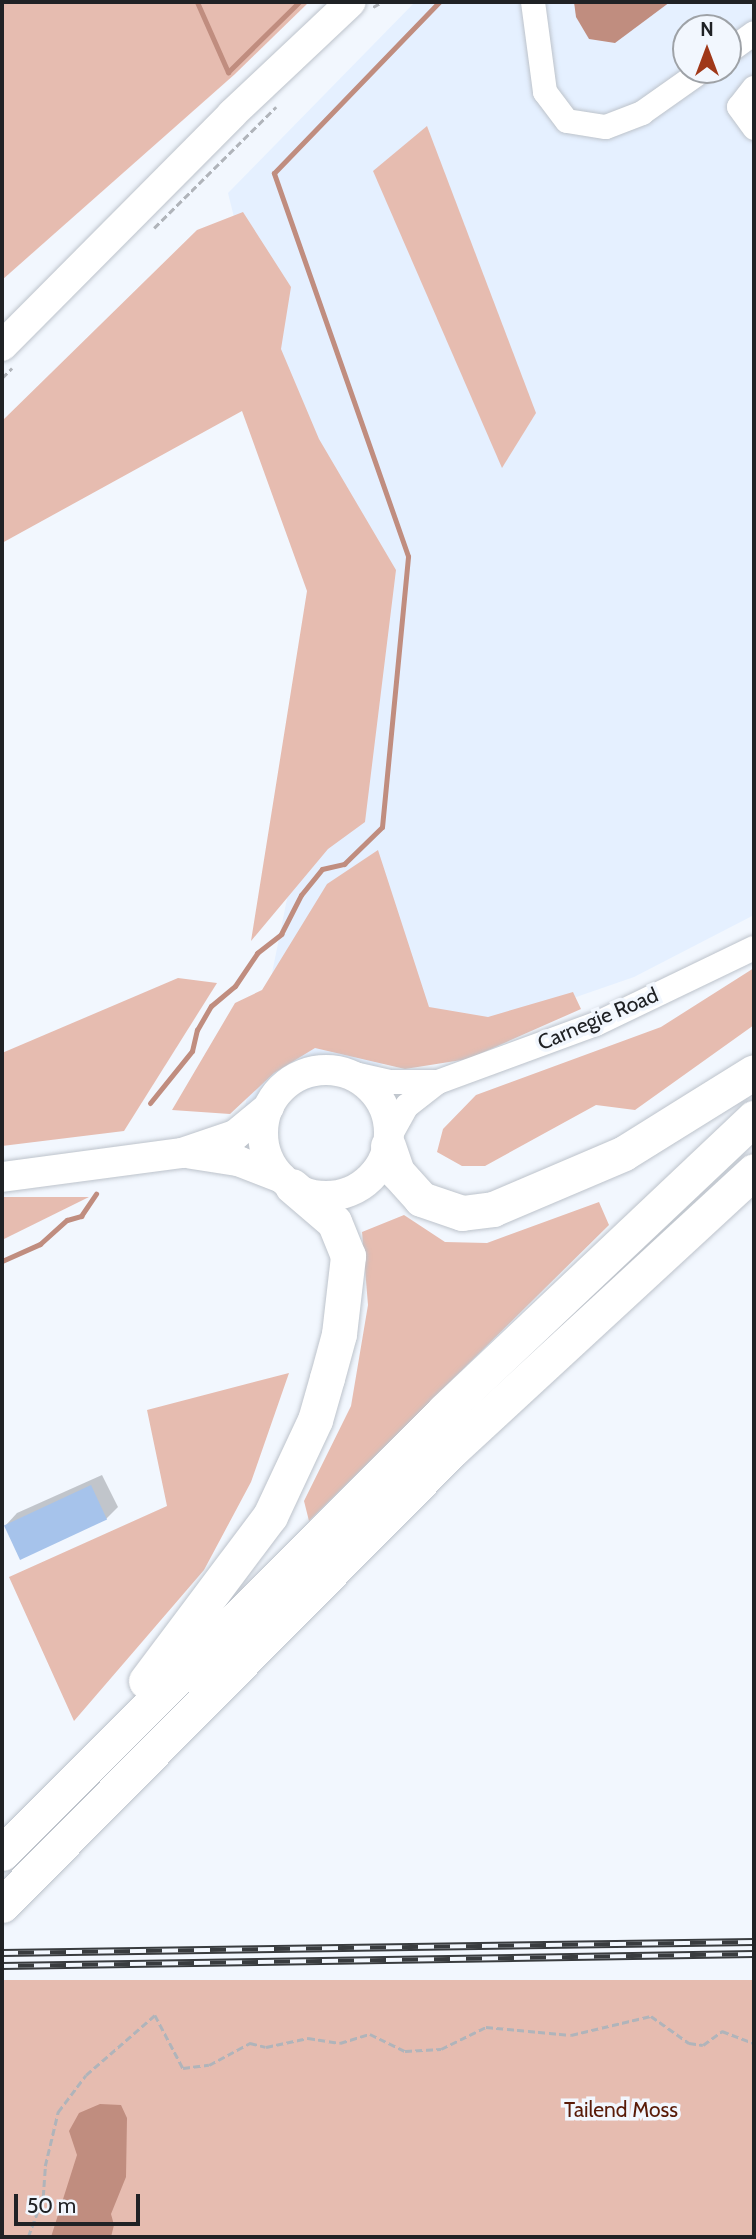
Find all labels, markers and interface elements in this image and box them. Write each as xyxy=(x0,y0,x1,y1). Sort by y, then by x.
north arrow xyxy=(672,14,742,84)
text: N xyxy=(700,18,714,41)
street label: Carnegie Road xyxy=(534,982,662,1056)
park label: Tailend Moss xyxy=(564,2097,678,2123)
scale bar xyxy=(18,2180,144,2224)
text: 50 m xyxy=(27,2193,76,2218)

